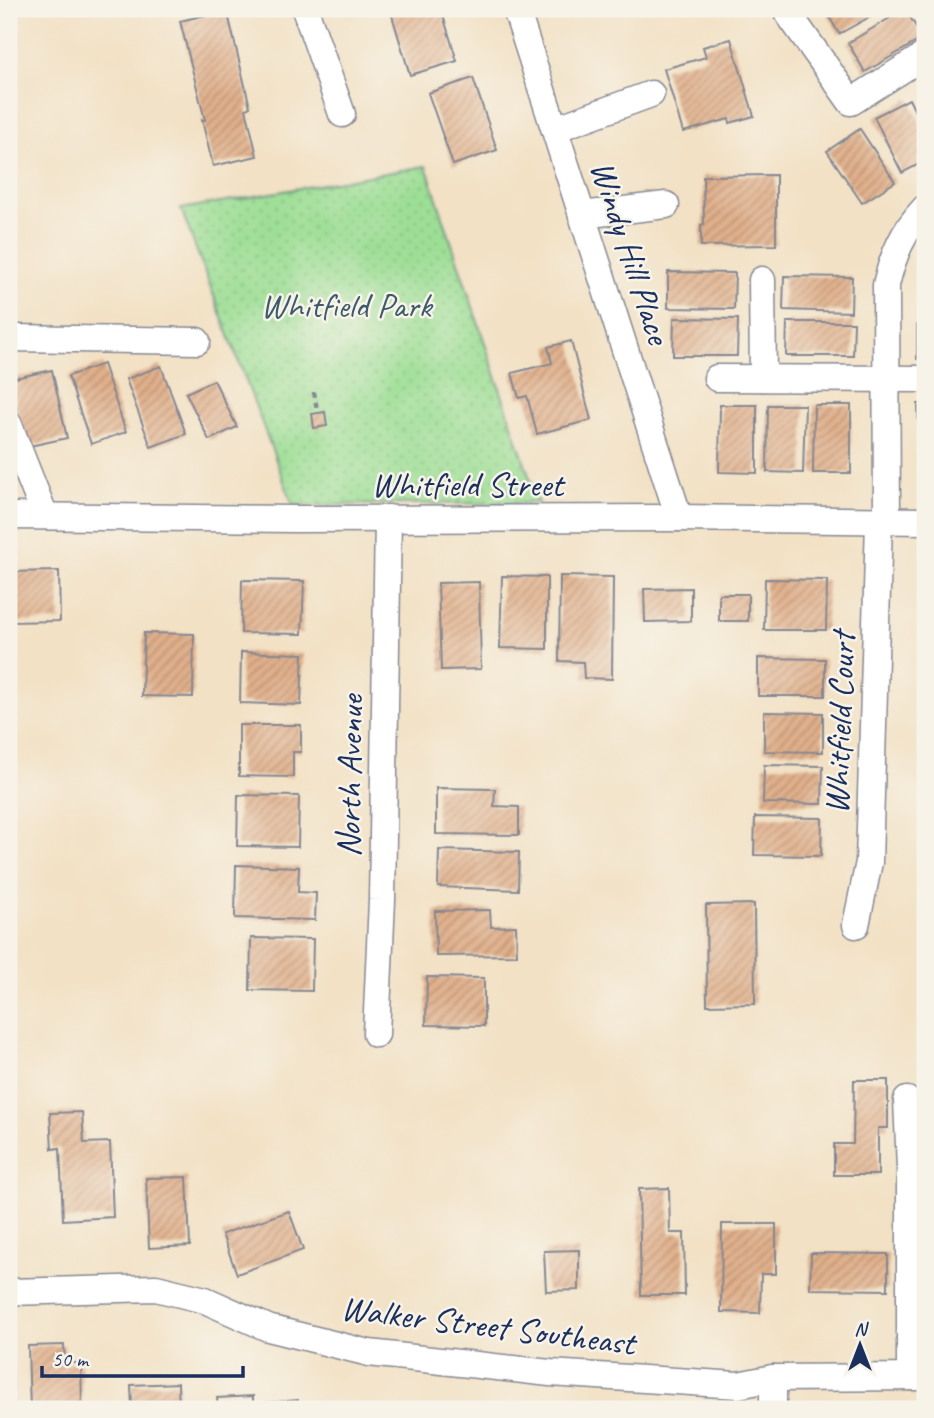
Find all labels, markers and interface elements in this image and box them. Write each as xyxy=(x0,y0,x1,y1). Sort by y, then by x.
street label: Windy Hill Place xyxy=(580,155,682,352)
park label: Whitfield Park xyxy=(261,283,434,328)
street label: Whitfield Street xyxy=(371,462,566,507)
street label: Whitfield Court xyxy=(814,627,865,815)
street label: North Avenue xyxy=(326,692,373,858)
street label: Walker Street Southeast xyxy=(339,1285,640,1366)
north arrow xyxy=(825,1310,895,1380)
text: N xyxy=(854,1317,869,1341)
scale bar xyxy=(42,1334,243,1378)
text: 50 m xyxy=(52,1346,90,1372)

